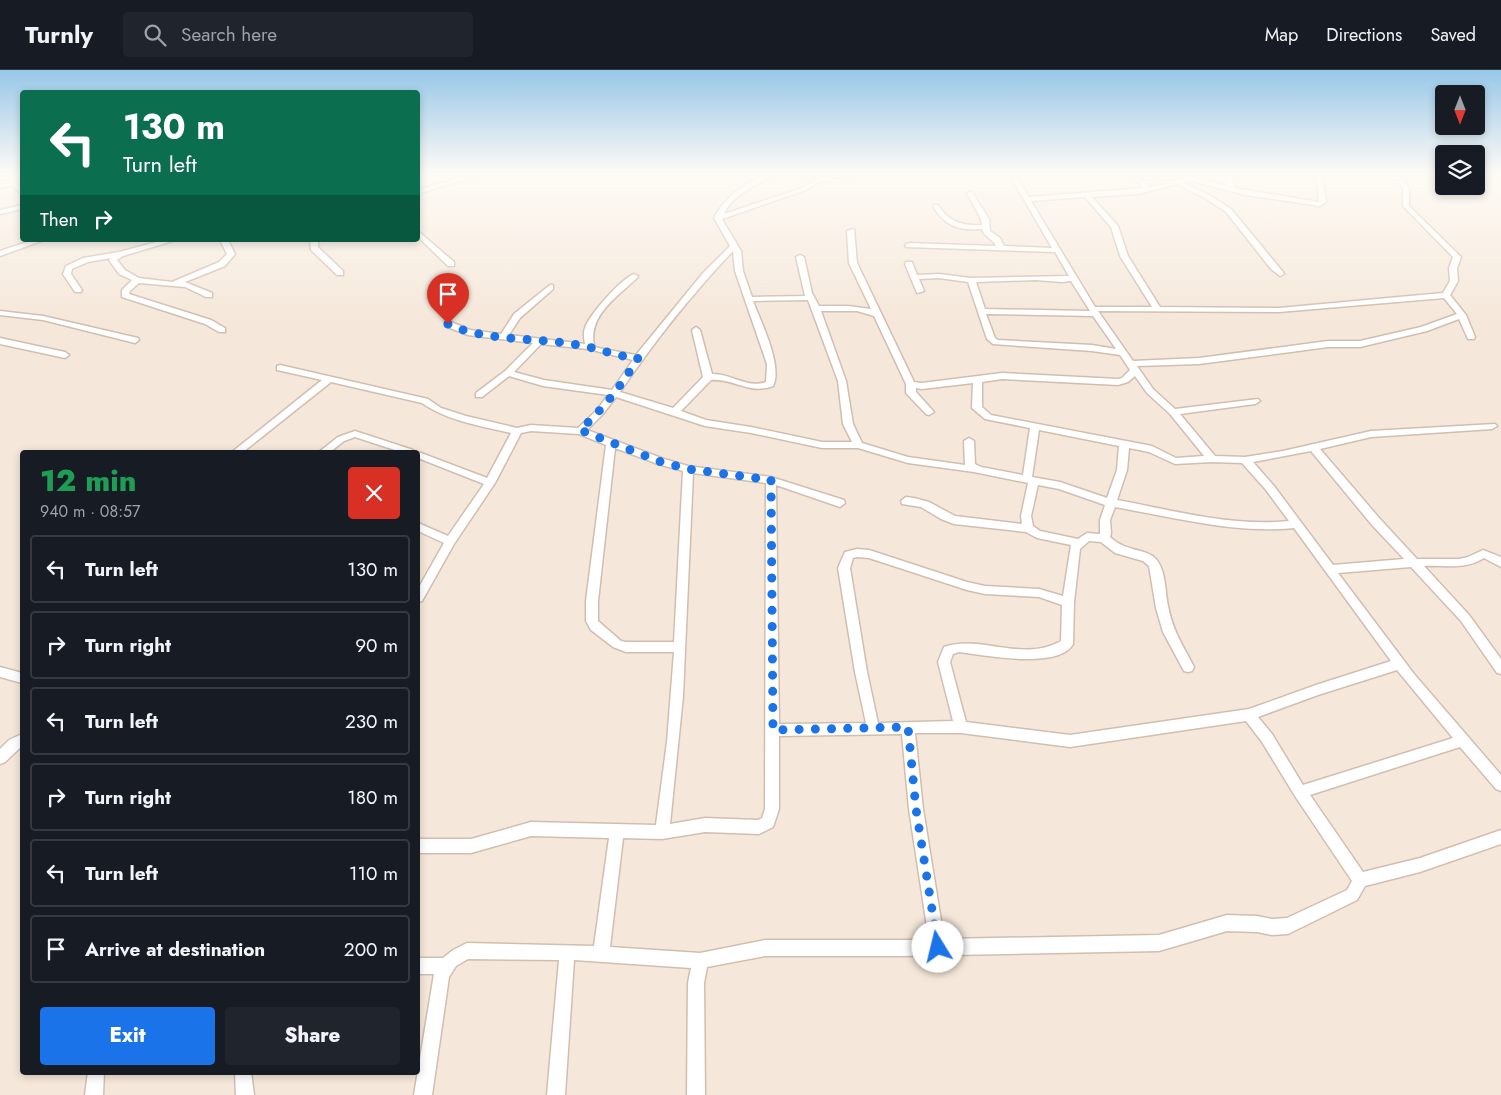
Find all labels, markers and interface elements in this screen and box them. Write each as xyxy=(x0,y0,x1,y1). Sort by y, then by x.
search box xyxy=(123,12,473,57)
text: Turnly xyxy=(25,17,93,52)
icon: search xyxy=(141,21,169,49)
text: Search here xyxy=(181,21,277,48)
text: Map xyxy=(1265,22,1298,48)
text: Directions xyxy=(1326,22,1402,48)
text: Saved xyxy=(1430,22,1476,48)
north arrow xyxy=(1435,85,1485,135)
map controls xyxy=(1435,85,1485,195)
text: 130 m xyxy=(123,102,225,152)
icon: left xyxy=(40,110,105,175)
button: layers xyxy=(1435,145,1485,195)
text: Turn left xyxy=(123,148,197,180)
icon: right xyxy=(89,205,117,233)
text: Then xyxy=(40,206,79,233)
pin xyxy=(427,273,469,324)
icon: arrive xyxy=(434,280,462,308)
text: 12 min xyxy=(40,459,136,502)
button: close xyxy=(348,467,400,519)
text: 940 m · 08:57 xyxy=(40,500,140,523)
icon: left xyxy=(42,555,70,583)
text: Turn left xyxy=(85,556,158,583)
text: 130 m xyxy=(347,556,398,583)
icon: right xyxy=(42,631,70,659)
text: Turn right xyxy=(85,632,171,659)
text: 90 m xyxy=(355,632,398,659)
icon: left xyxy=(42,707,70,735)
text: Turn left xyxy=(85,708,158,735)
text: 230 m xyxy=(345,708,398,735)
icon: right xyxy=(42,783,70,811)
text: Turn right xyxy=(85,784,171,811)
text: 180 m xyxy=(347,784,398,811)
icon: left xyxy=(42,859,70,887)
text: Turn left xyxy=(85,860,158,887)
text: 110 m xyxy=(349,860,398,887)
position arrow xyxy=(911,920,963,972)
icon: arrive xyxy=(42,935,70,963)
text: Arrive at destination xyxy=(85,936,265,963)
text: 200 m xyxy=(344,936,398,963)
button: Exit xyxy=(40,1007,215,1065)
button: Share xyxy=(225,1007,400,1065)

